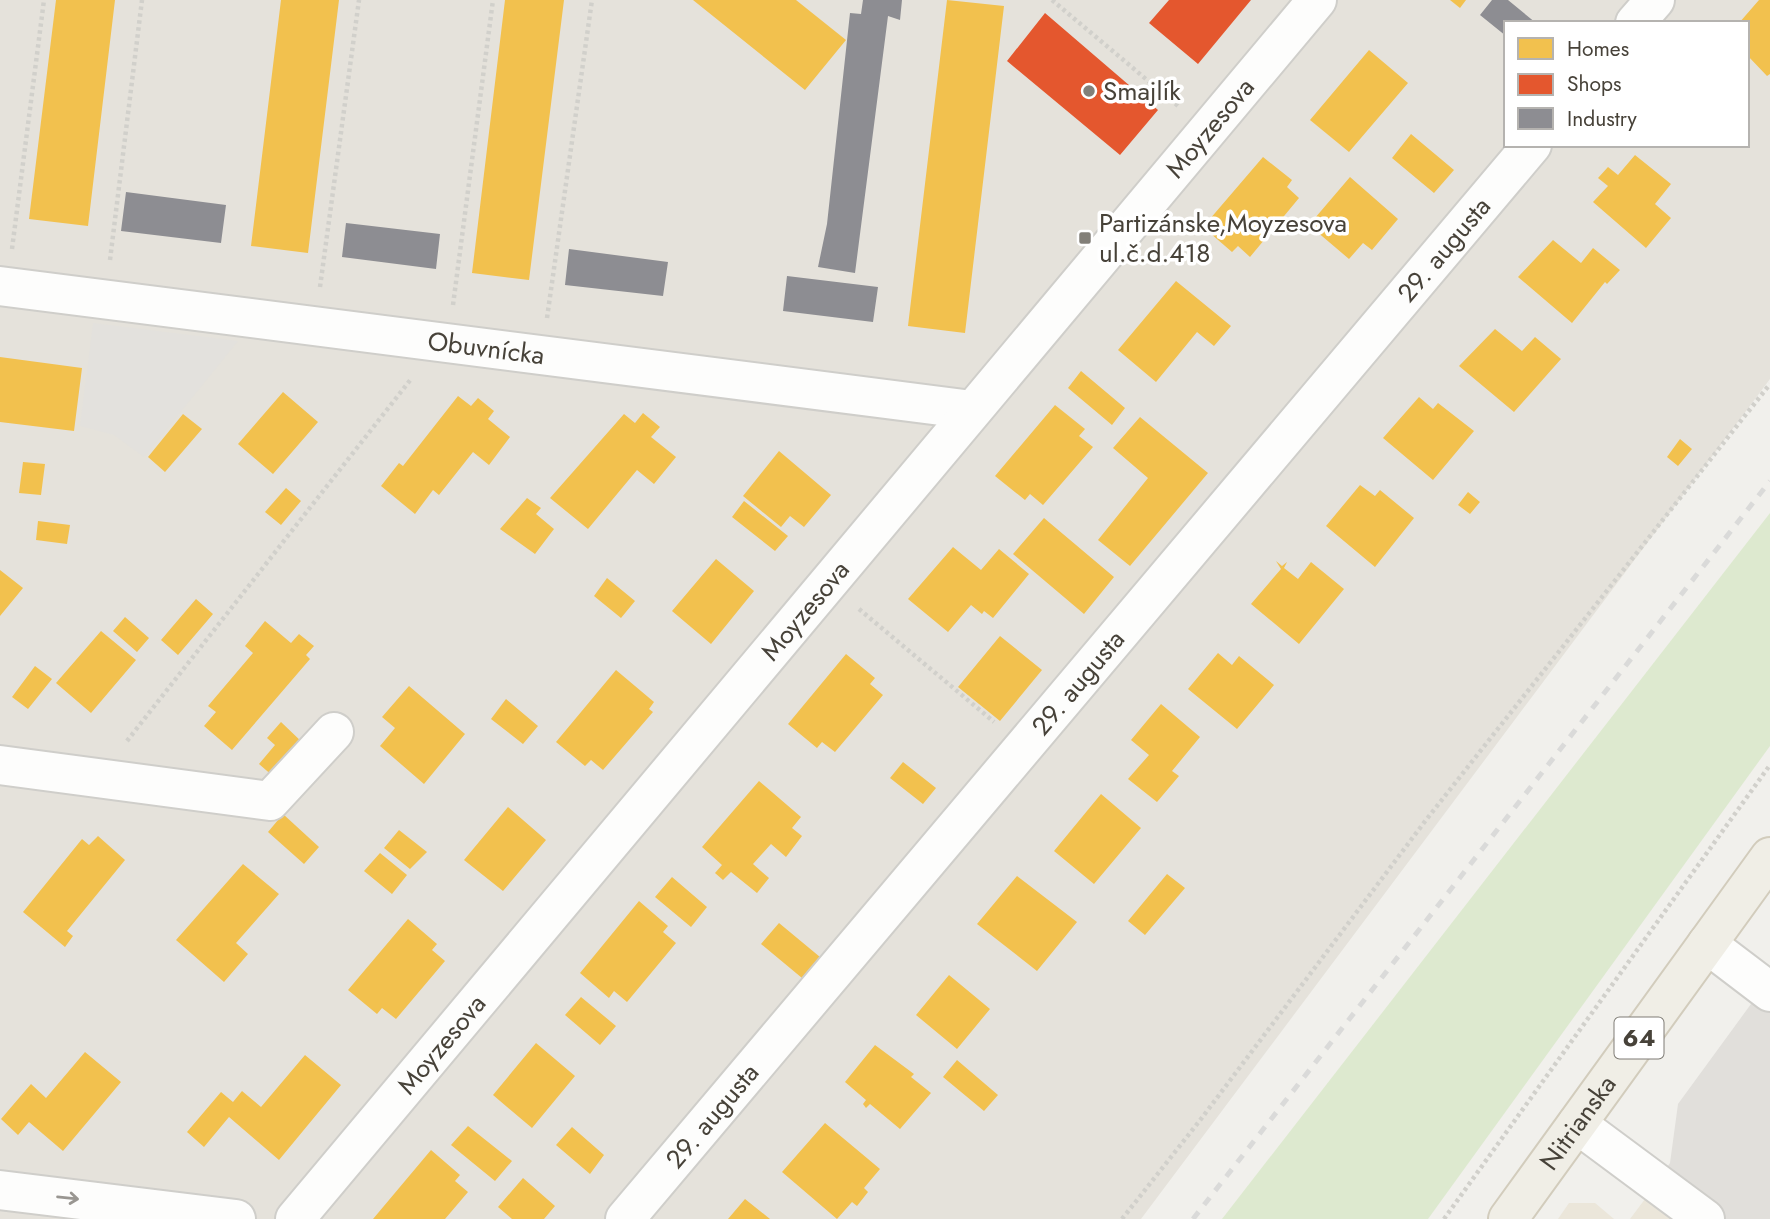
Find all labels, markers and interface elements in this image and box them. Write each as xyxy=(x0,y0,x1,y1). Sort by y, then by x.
legend xyxy=(1504,21,1749,147)
text: Homes xyxy=(1567,34,1629,64)
street label: Moyzesova xyxy=(1157,69,1263,186)
text: Shops xyxy=(1567,69,1621,99)
place label: Smajlík xyxy=(1103,72,1181,110)
marker: Smajlík xyxy=(1081,83,1097,99)
text: Industry xyxy=(1567,104,1638,134)
street label: 29. augusta xyxy=(1388,189,1499,310)
place label: Partizánske,Moyzesova ul.č.d.418 xyxy=(1099,204,1347,272)
marker: Partizánske,Moyzesova ul.č.d.418 xyxy=(1077,230,1093,246)
street label: Obuvnícka xyxy=(425,322,547,374)
street label: Moyzesova xyxy=(752,552,858,669)
street label: 29. augusta xyxy=(1022,622,1134,744)
street label: Moyzesova xyxy=(388,986,495,1103)
road number: 64 xyxy=(1614,1018,1664,1058)
street label: 29. augusta xyxy=(656,1055,768,1177)
street label: Nitrianska xyxy=(1530,1067,1625,1178)
one-way arrow xyxy=(56,1192,79,1205)

